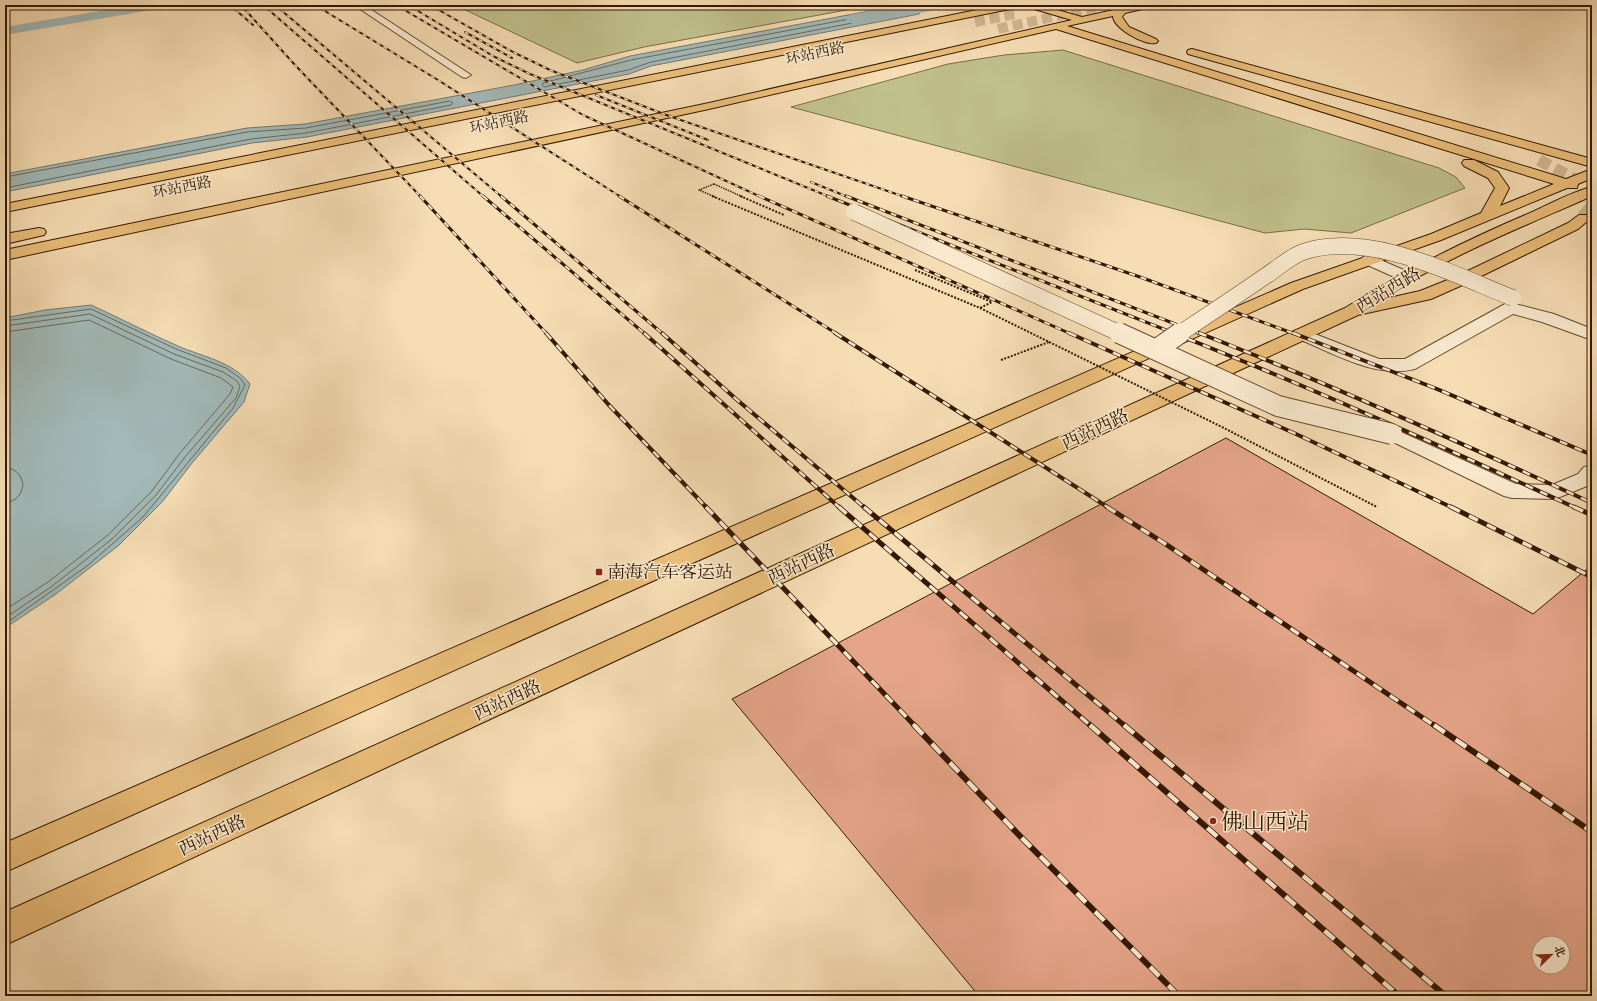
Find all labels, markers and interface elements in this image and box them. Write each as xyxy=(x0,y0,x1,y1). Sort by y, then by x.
street label: 环站西路 xyxy=(784,37,846,68)
street label: 环站西路 xyxy=(468,106,530,137)
street label: 环站西路 xyxy=(151,171,213,202)
street label: 西站西路 xyxy=(1351,261,1425,318)
street label: 西站西路 xyxy=(1057,403,1132,454)
street label: 西站西路 xyxy=(763,538,838,589)
place label: 南海汽车客运站 xyxy=(607,560,733,583)
marker: 南海汽车客运站 xyxy=(594,567,604,577)
street label: 西站西路 xyxy=(469,674,544,725)
place label: 佛山西站 xyxy=(1221,807,1309,836)
street label: 西站西路 xyxy=(174,809,249,860)
marker: 佛山西站 xyxy=(1208,816,1218,826)
north arrow xyxy=(1531,935,1571,975)
text: 北 xyxy=(1552,943,1569,959)

